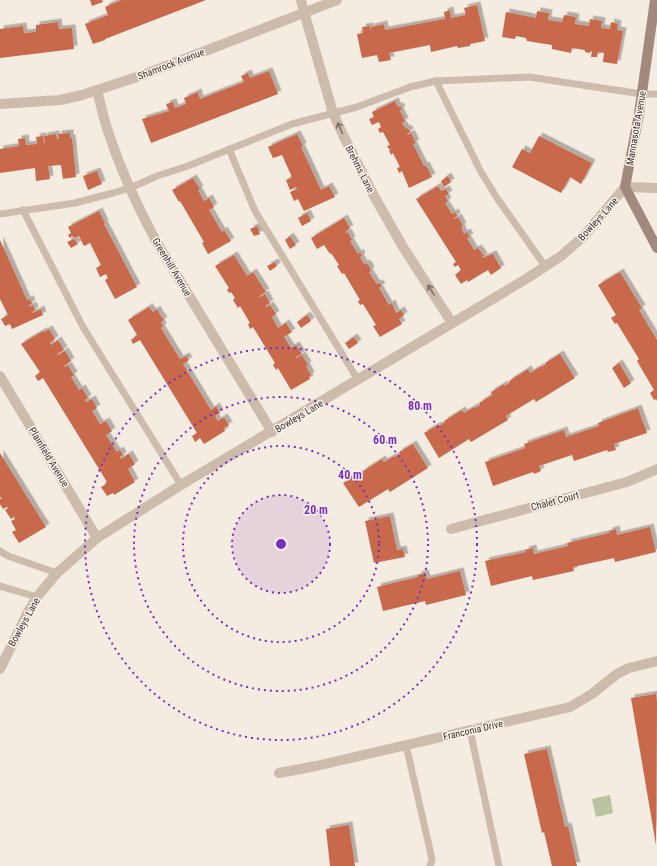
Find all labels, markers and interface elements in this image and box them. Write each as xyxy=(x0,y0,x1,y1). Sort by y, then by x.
street label: Shamrock Avenue xyxy=(136,46,206,82)
street label: Mannasota Avenue xyxy=(624,90,648,166)
one-way arrow xyxy=(336,122,343,134)
street label: Brehms Lane xyxy=(343,144,377,195)
street label: Bowleys Lane xyxy=(576,195,620,243)
street label: Greenhill Avenue xyxy=(150,236,194,298)
one-way arrow xyxy=(427,285,435,296)
street label: Bowleys Lane xyxy=(273,397,325,435)
text: 80 m xyxy=(408,399,432,413)
street label: Plainfield Avenue xyxy=(27,425,71,489)
text: 60 m xyxy=(373,433,397,447)
text: 40 m xyxy=(338,468,362,482)
street label: Chalet Court xyxy=(530,489,580,513)
text: 20 m xyxy=(304,503,328,517)
centre of rings xyxy=(274,537,288,551)
street label: Bowleys Lane xyxy=(6,595,42,648)
street label: Franconia Drive xyxy=(442,718,504,742)

